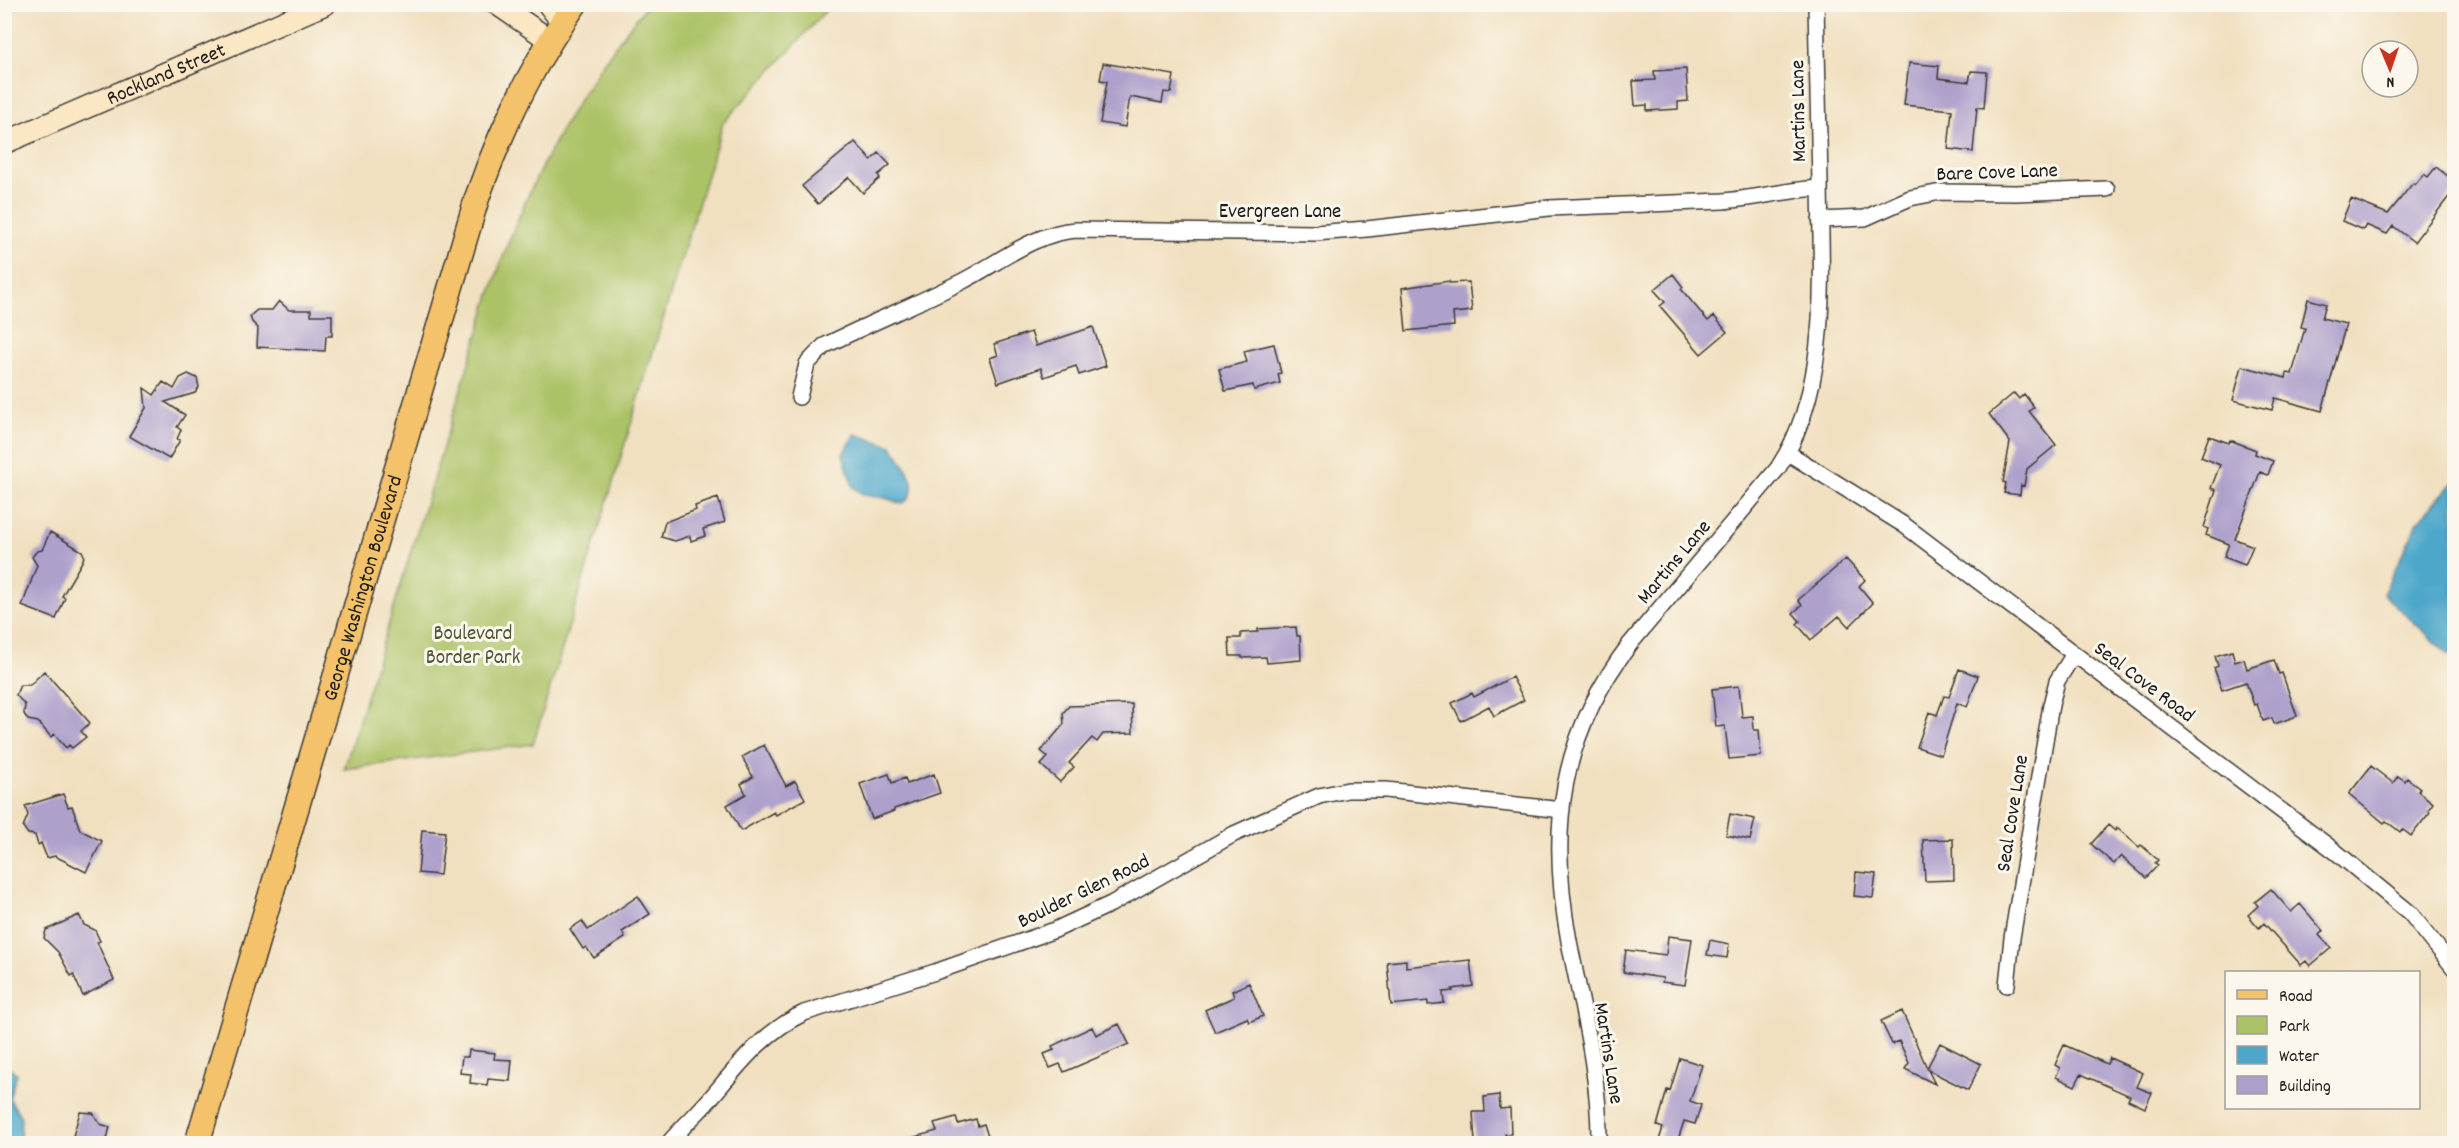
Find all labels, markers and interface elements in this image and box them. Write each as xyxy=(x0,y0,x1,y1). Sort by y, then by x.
street label: Rockland Street xyxy=(102,37,231,115)
north arrow xyxy=(2360,39,2420,99)
street label: Martins Lane xyxy=(1784,60,1816,162)
text: N xyxy=(2386,70,2395,93)
street label: Bare Cove Lane xyxy=(1936,157,2058,191)
street label: Evergreen Lane xyxy=(1219,198,1341,228)
street label: George Washington Boulevard xyxy=(317,472,412,705)
street label: Martins Lane xyxy=(1631,514,1720,612)
park label: Boulevard Border Park xyxy=(426,620,520,674)
street label: Seal Cove Road xyxy=(2086,635,2200,731)
street label: Seal Cove Lane xyxy=(1990,753,2038,874)
street label: Boulder Glen Road xyxy=(1013,848,1155,938)
legend xyxy=(2225,971,2420,1109)
text: Road xyxy=(2279,985,2313,1010)
street label: Martins Lane xyxy=(1584,1001,1630,1106)
text: Park xyxy=(2279,1015,2310,1040)
text: Water xyxy=(2279,1045,2319,1070)
text: Building xyxy=(2279,1075,2331,1100)

